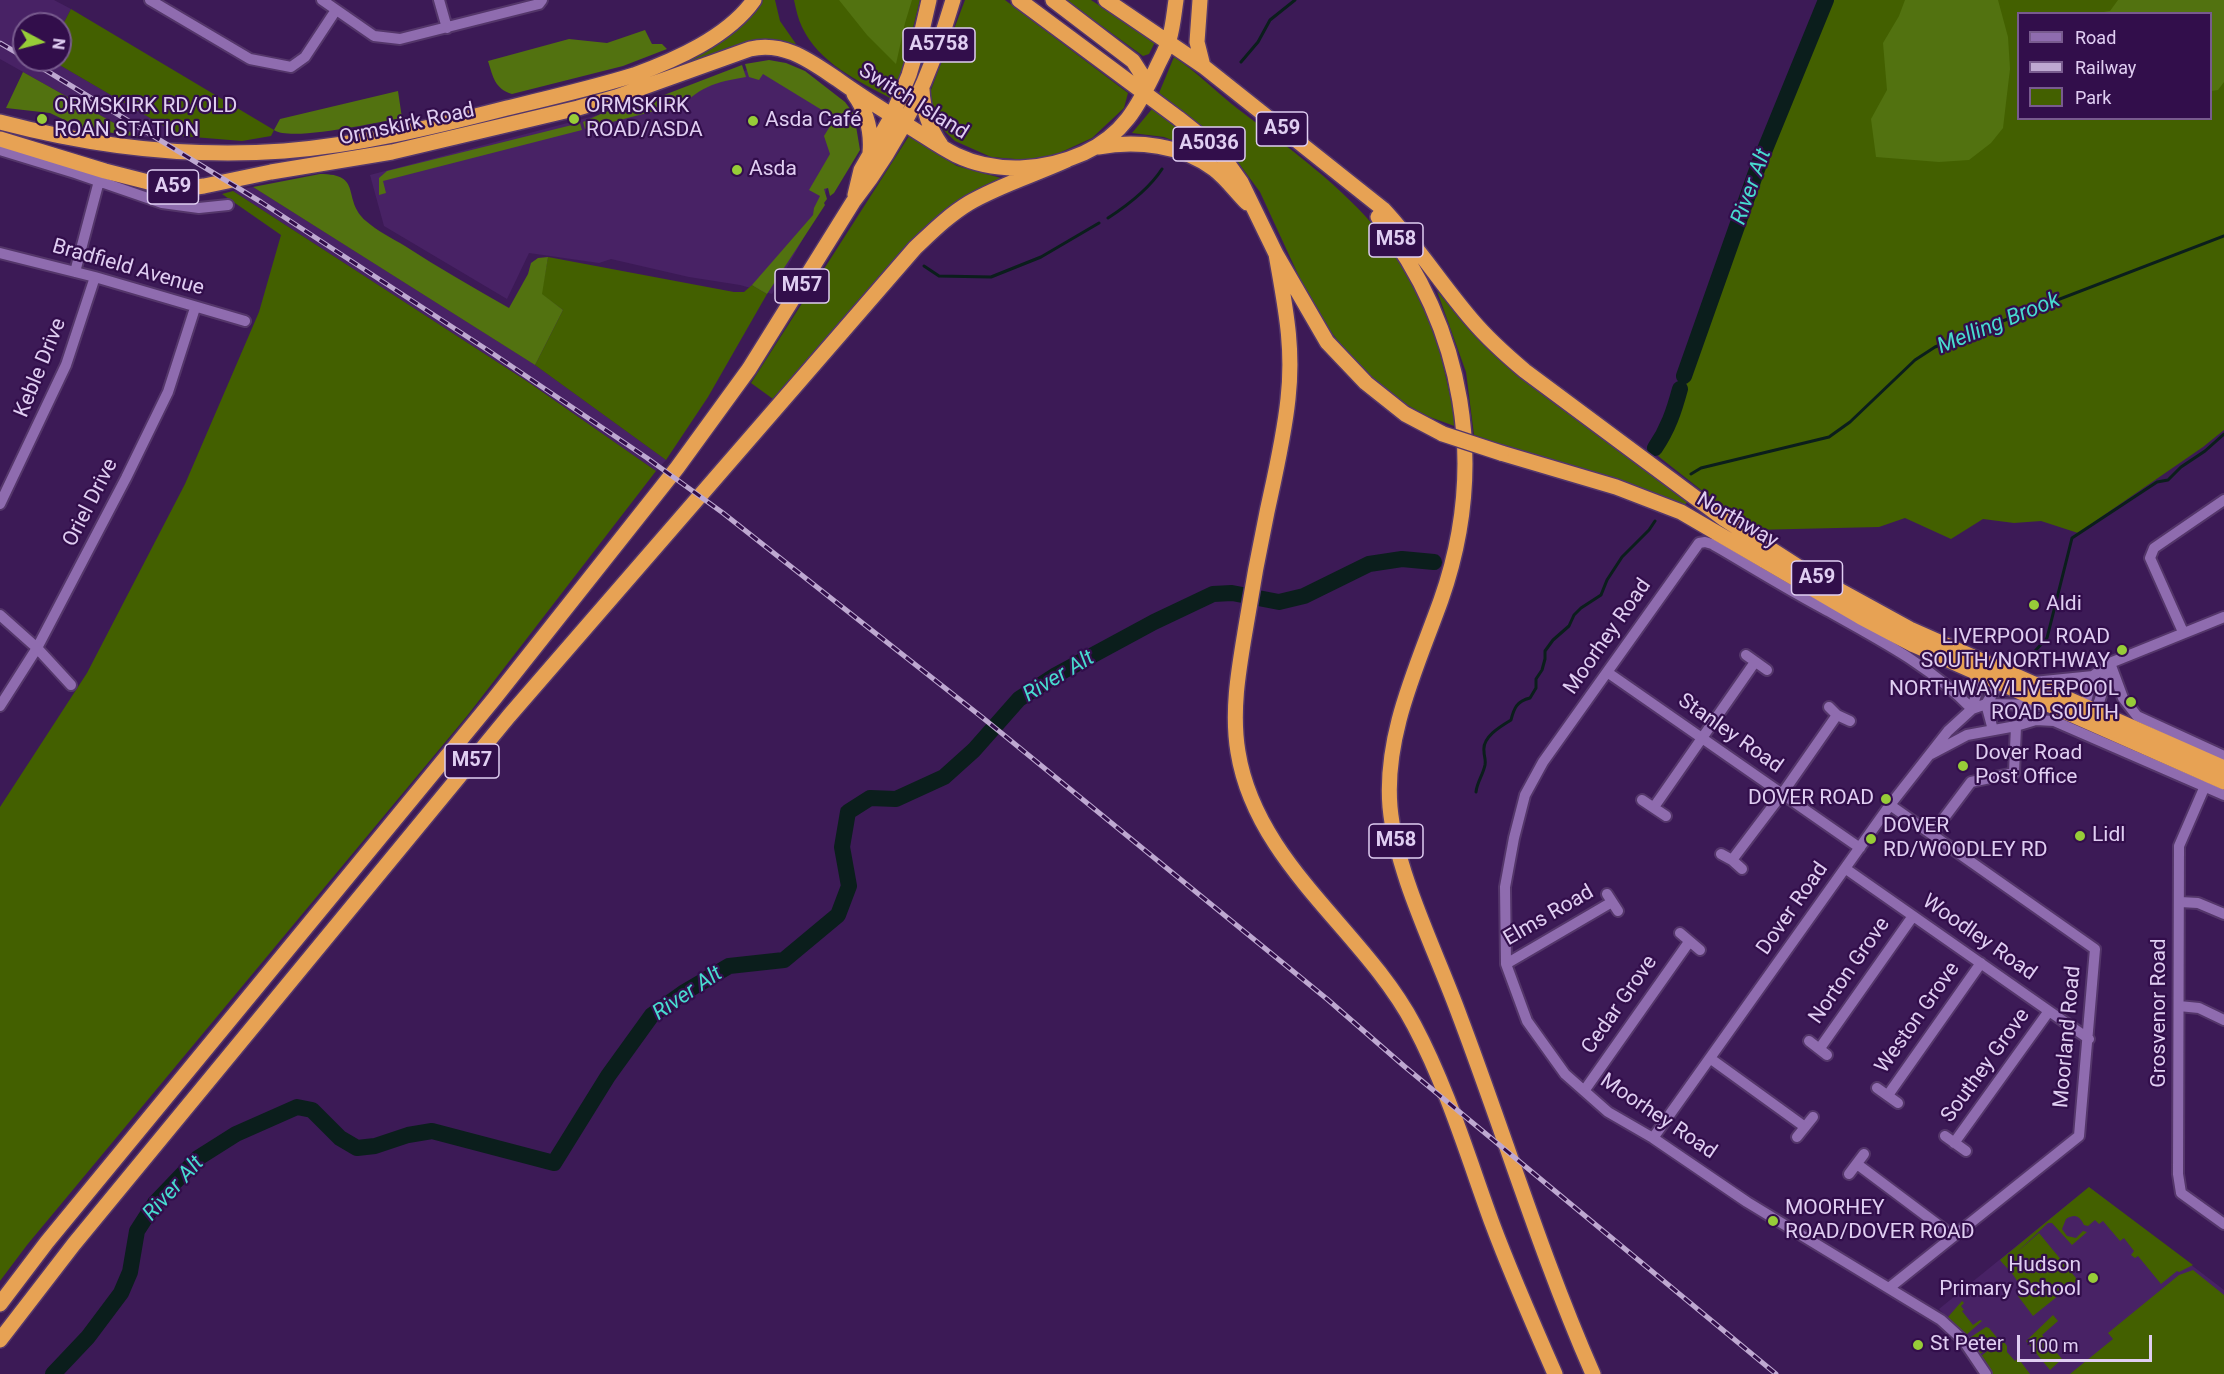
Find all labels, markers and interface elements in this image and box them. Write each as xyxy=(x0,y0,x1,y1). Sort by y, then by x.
north arrow xyxy=(12,12,72,72)
legend xyxy=(2017,12,2212,120)
text: Road xyxy=(2075,27,2116,48)
road number: A5758 xyxy=(903,28,975,62)
text: N xyxy=(48,37,68,51)
text: Railway xyxy=(2075,57,2136,78)
street label: Switch Island xyxy=(854,58,972,146)
text: Park xyxy=(2075,87,2111,108)
place label: ORMSKIRK RD/OLD ROAN STATION xyxy=(54,94,237,144)
place label: ORMSKIRK ROAD/ASDA xyxy=(586,94,703,144)
street label: Ormskirk Road xyxy=(337,98,477,152)
place label: Asda Café xyxy=(765,108,861,134)
marker: ORMSKIRK RD/OLD ROAN STATION xyxy=(35,112,49,126)
marker: ORMSKIRK ROAD/ASDA xyxy=(567,112,581,126)
road number: A59 xyxy=(1256,112,1308,146)
marker: Asda Café xyxy=(746,114,760,128)
road number: A5036 xyxy=(1173,127,1245,161)
water label: River Alt xyxy=(1726,146,1778,228)
place label: Asda xyxy=(749,157,797,183)
marker: Asda xyxy=(730,163,744,177)
road number: A59 xyxy=(148,170,198,204)
road number: M58 xyxy=(1369,223,1423,257)
street label: Bradfield Avenue xyxy=(49,234,207,302)
road number: M57 xyxy=(775,269,829,303)
water label: Melling Brook xyxy=(1934,287,2064,361)
street label: Keble Drive xyxy=(10,315,72,421)
street label: Oriel Drive xyxy=(58,455,124,551)
street label: Northway xyxy=(1692,488,1782,554)
road number: A59 xyxy=(1792,561,1842,595)
street label: Moorhey Road xyxy=(1559,574,1657,700)
place label: Aldi xyxy=(2046,592,2082,618)
marker: Aldi xyxy=(2027,598,2041,612)
place label: LIVERPOOL ROAD SOUTH/NORTHWAY xyxy=(1921,625,2110,675)
marker: LIVERPOOL ROAD SOUTH/NORTHWAY xyxy=(2115,643,2129,657)
water label: River Alt xyxy=(1019,645,1099,709)
place label: NORTHWAY/LIVERPOOL ROAD SOUTH xyxy=(1889,677,2119,727)
street label: Stanley Road xyxy=(1673,689,1787,779)
marker: NORTHWAY/LIVERPOOL ROAD SOUTH xyxy=(2124,695,2138,709)
place label: Dover Road Post Office xyxy=(1975,741,2082,791)
road number: M57 xyxy=(445,744,499,778)
marker: Dover Road Post Office xyxy=(1956,759,1970,773)
place label: DOVER ROAD xyxy=(1748,786,1874,812)
marker: DOVER ROAD xyxy=(1879,792,1893,806)
place label: DOVER RD/WOODLEY RD xyxy=(1883,814,2047,864)
place label: Lidl xyxy=(2092,823,2125,849)
road number: M58 xyxy=(1369,824,1423,858)
marker: Lidl xyxy=(2073,829,2087,843)
marker: DOVER RD/WOODLEY RD xyxy=(1864,832,1878,846)
street label: Dover Road xyxy=(1752,858,1834,960)
street label: Elms Road xyxy=(1500,880,1598,952)
street label: Woodley Road xyxy=(1917,889,2041,987)
street label: Norton Grove xyxy=(1804,913,1896,1029)
street label: Grosvenor Road xyxy=(2147,938,2173,1088)
street label: Cedar Grove xyxy=(1577,951,1663,1059)
street label: Weston Grove xyxy=(1870,958,1966,1078)
water label: River Alt xyxy=(648,961,728,1027)
street label: Moorland Road xyxy=(2049,965,2087,1109)
street label: Southey Grove xyxy=(1936,1004,2036,1128)
street label: Moorhey Road xyxy=(1595,1069,1721,1165)
water label: River Alt xyxy=(138,1151,210,1227)
place label: MOORHEY ROAD/DOVER ROAD xyxy=(1785,1196,1974,1246)
marker: MOORHEY ROAD/DOVER ROAD xyxy=(1766,1214,1780,1228)
place label: Hudson Primary School xyxy=(1939,1253,2081,1303)
marker: Hudson Primary School xyxy=(2086,1271,2100,1285)
scale bar xyxy=(2020,1323,2155,1361)
place label: St Peter xyxy=(1930,1332,2004,1358)
text: 100 m xyxy=(2028,1335,2079,1356)
marker: St Peter xyxy=(1911,1338,1925,1352)

